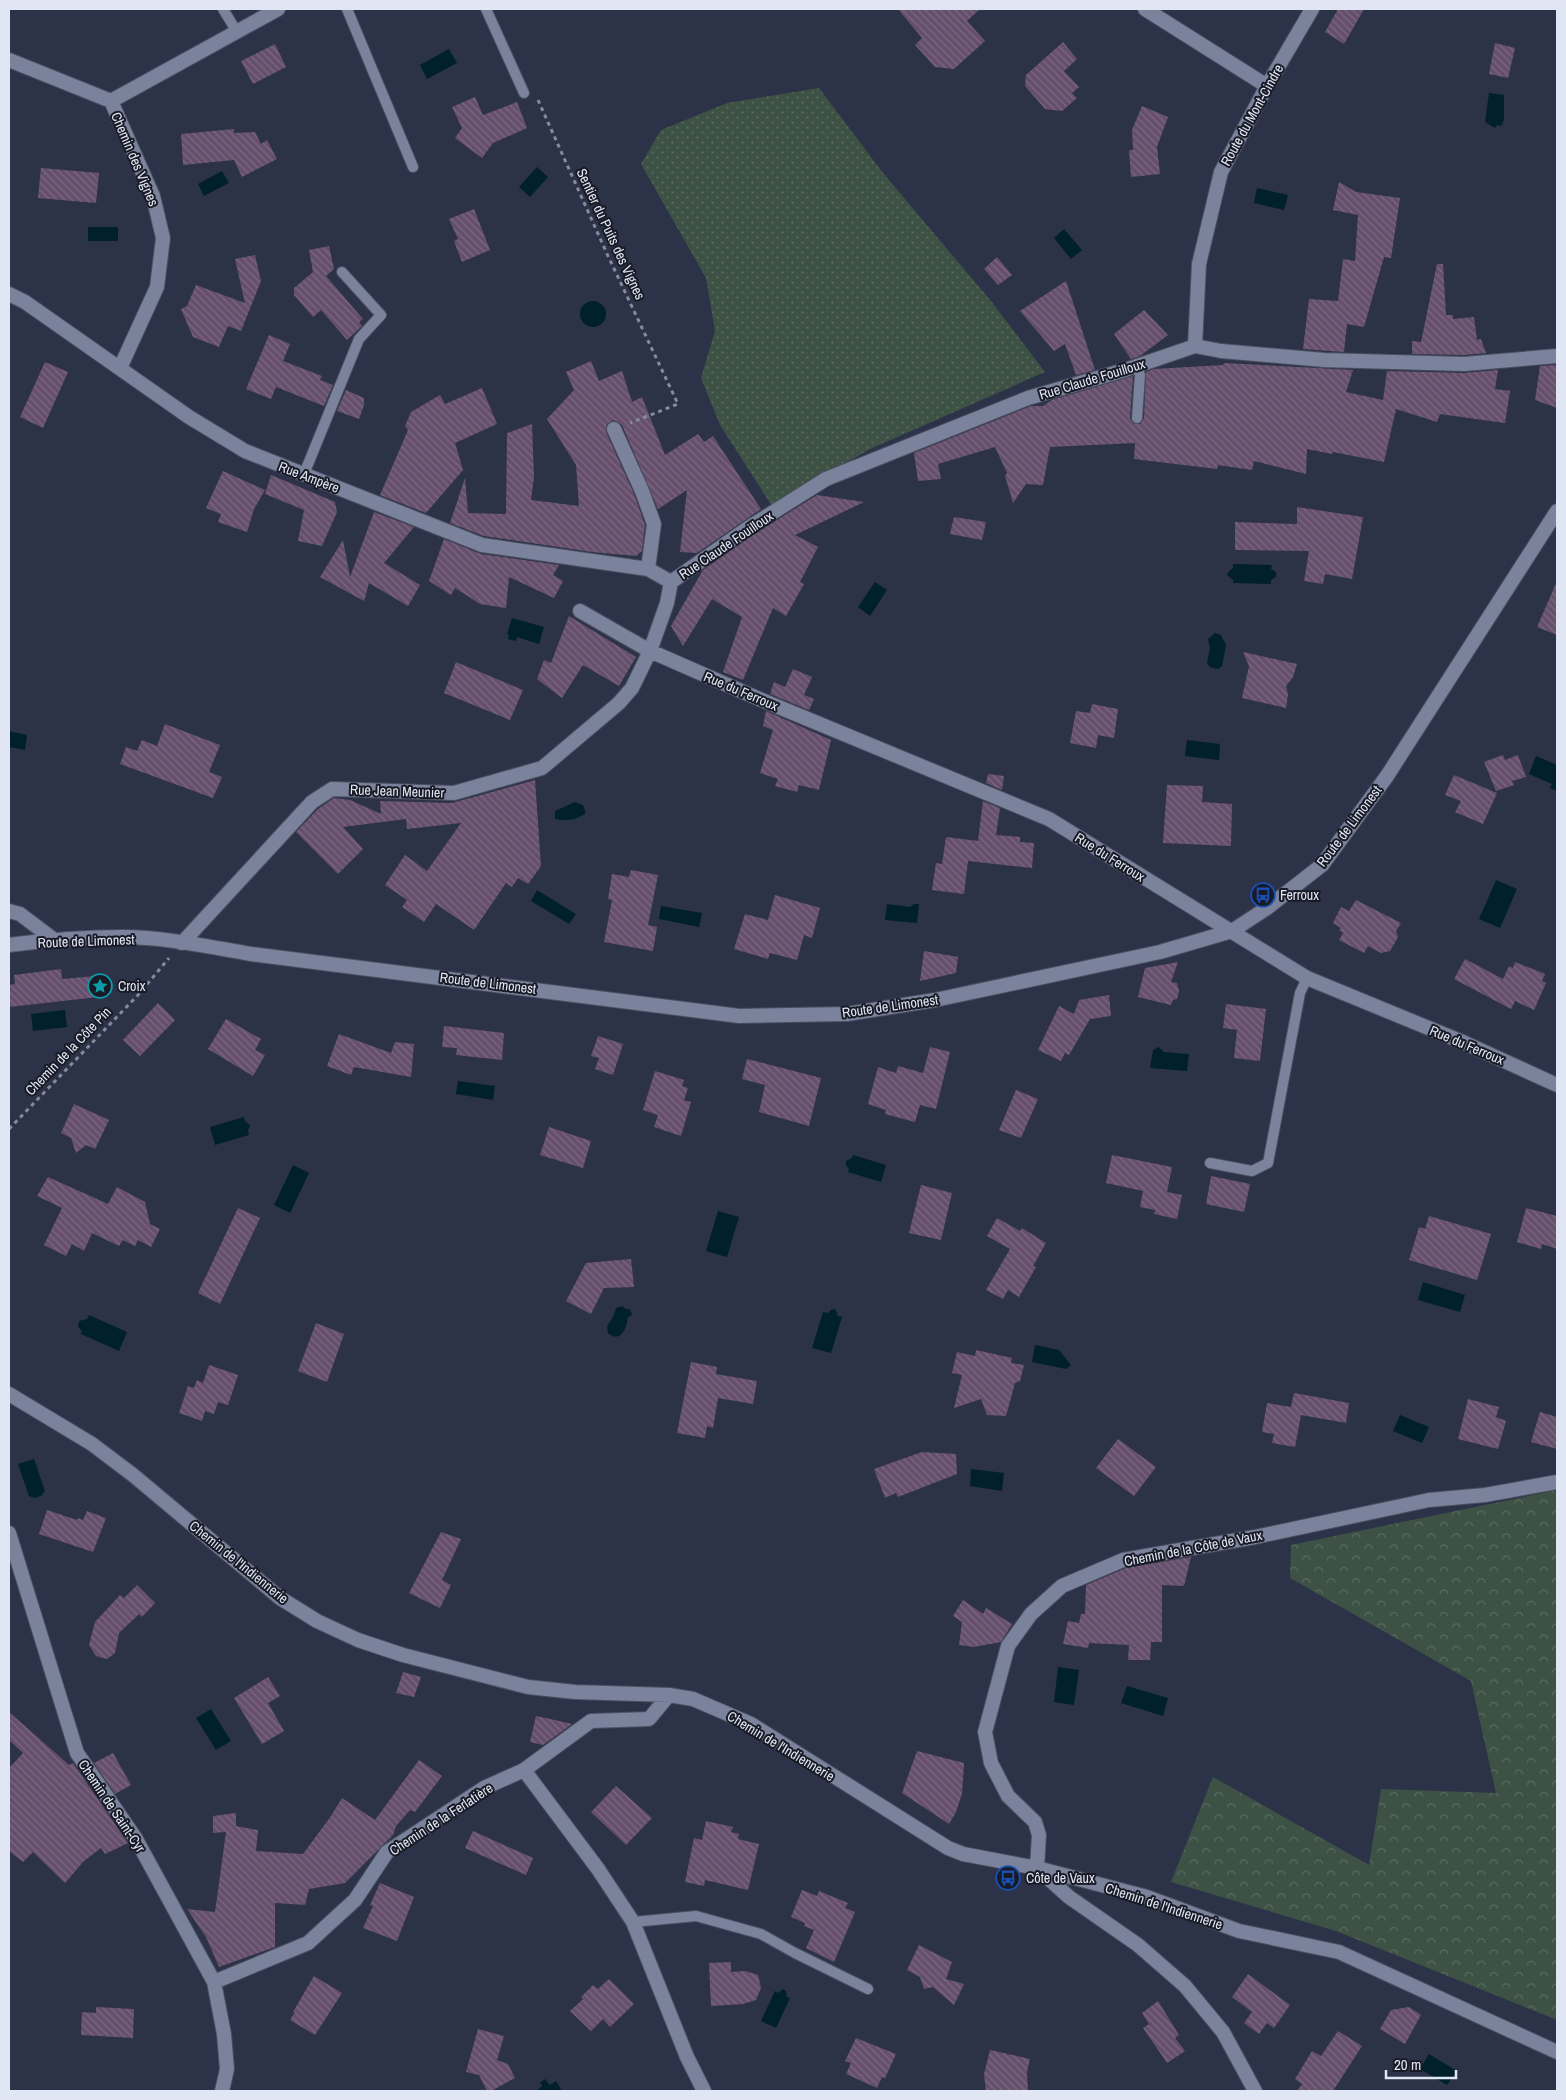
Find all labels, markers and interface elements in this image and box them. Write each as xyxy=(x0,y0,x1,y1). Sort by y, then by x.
street label: Route du Mont-Cindre xyxy=(1217,61,1287,169)
street label: Chemin des Vignes xyxy=(107,109,163,209)
street label: Sentier du Puits des Vignes xyxy=(573,165,649,303)
street label: Rue Claude Fouilloux xyxy=(1037,354,1147,404)
street label: Rue Ampère xyxy=(276,457,342,497)
street label: Rue Claude Fouilloux xyxy=(675,507,777,583)
street label: Rue du Ferroux xyxy=(701,667,781,715)
street label: Rue Jean Meunier xyxy=(349,780,445,802)
street label: Route de Limonest xyxy=(1313,782,1385,870)
street label: Rue du Ferroux xyxy=(1072,828,1149,886)
bus stop icon: Ferroux xyxy=(1250,882,1276,908)
place label: Ferroux xyxy=(1280,886,1319,904)
street label: Route de Limonest xyxy=(37,930,135,952)
street label: Route de Limonest xyxy=(439,968,537,998)
place icon: Croix xyxy=(87,973,113,999)
place label: Croix xyxy=(118,977,146,995)
street label: Route de Limonest xyxy=(841,990,939,1022)
street label: Chemin de la Côte Pin xyxy=(21,1003,115,1099)
street label: Rue du Ferroux xyxy=(1427,1021,1507,1069)
street label: Chemin de l'Indiennerie xyxy=(186,1517,292,1607)
street label: Chemin de la Côte de Vaux xyxy=(1122,1526,1264,1570)
street label: Chemin de l'Indiennerie xyxy=(724,1707,838,1785)
street label: Chemin de Saint-Cyr xyxy=(74,1756,150,1856)
street label: Chemin de la Ferlatière xyxy=(386,1779,496,1859)
bus stop icon: Côte de Vaux xyxy=(995,1865,1021,1891)
place label: Côte de Vaux xyxy=(1026,1869,1095,1887)
street label: Chemin de l'Indiennerie xyxy=(1103,1879,1225,1933)
scale bar xyxy=(1386,2048,1456,2080)
text: 20 m xyxy=(1394,2054,1421,2075)

